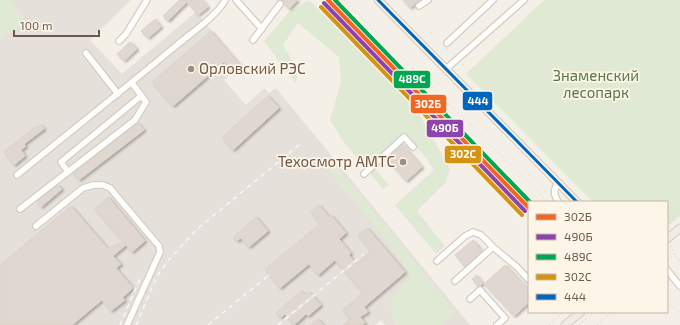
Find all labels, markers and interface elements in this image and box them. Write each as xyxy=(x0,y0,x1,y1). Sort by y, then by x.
scale bar xyxy=(14,12,99,38)
text: 100 m xyxy=(20,18,52,32)
place label: Орловский РЭС xyxy=(199,59,306,77)
marker: Орловский РЭС xyxy=(186,64,196,74)
park label: Знаменский лесопарк xyxy=(553,66,639,101)
line badge: 489С xyxy=(393,70,431,89)
text: 489С xyxy=(399,72,426,85)
line badge: 444 xyxy=(462,91,493,111)
line badge: 302Б xyxy=(410,94,447,114)
text: 444 xyxy=(467,94,489,107)
text: 302Б xyxy=(415,97,441,110)
line badge: 490Б xyxy=(426,119,464,138)
text: 490Б xyxy=(431,121,459,134)
line badge: 302С xyxy=(444,145,482,164)
text: 302С xyxy=(450,147,477,160)
place label: Техосмотр АМТС xyxy=(278,152,395,170)
marker: Техосмотр АМТС xyxy=(398,157,408,167)
legend xyxy=(528,201,668,313)
text: 302Б xyxy=(564,209,592,223)
text: 490Б xyxy=(564,229,593,243)
text: 489С xyxy=(564,249,593,263)
text: 302С xyxy=(564,269,592,283)
text: 444 xyxy=(564,289,586,303)

